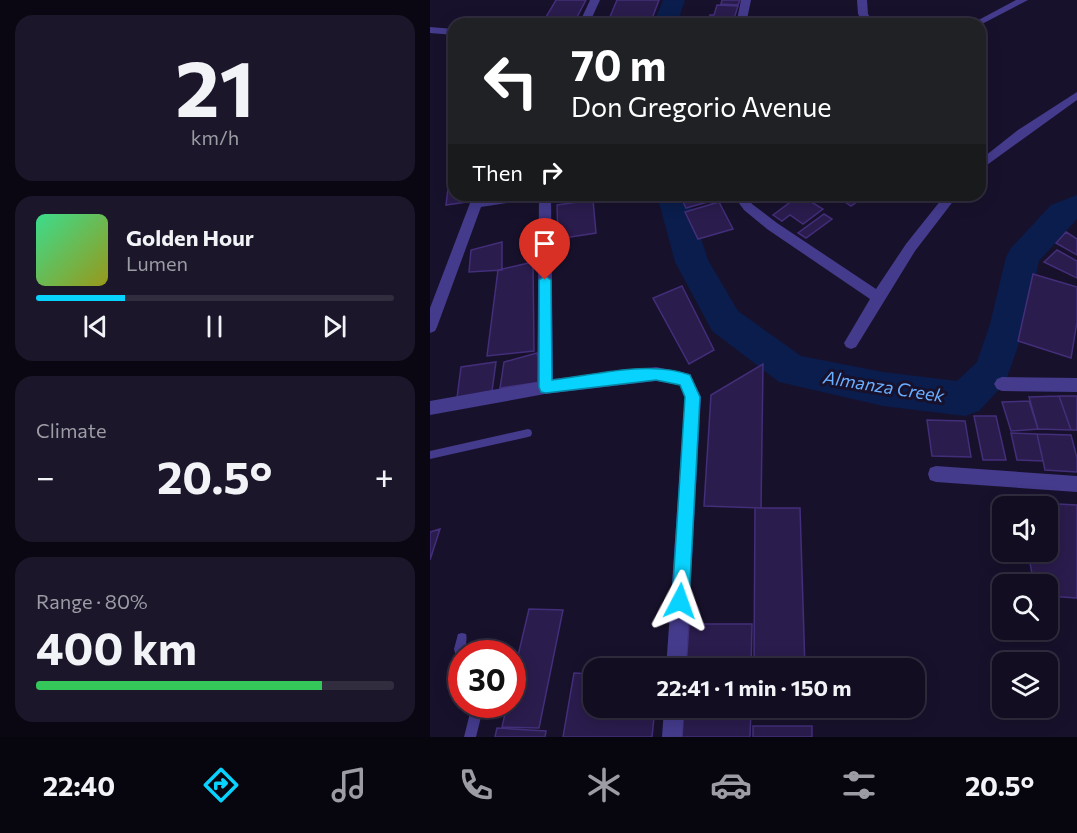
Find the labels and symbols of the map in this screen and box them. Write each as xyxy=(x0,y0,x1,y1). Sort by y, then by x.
pin xyxy=(519,218,570,280)
water label: Almanza Creek xyxy=(821,365,947,407)
position arrow xyxy=(648,569,712,633)
speed limit sign: 30 xyxy=(448,640,526,718)

